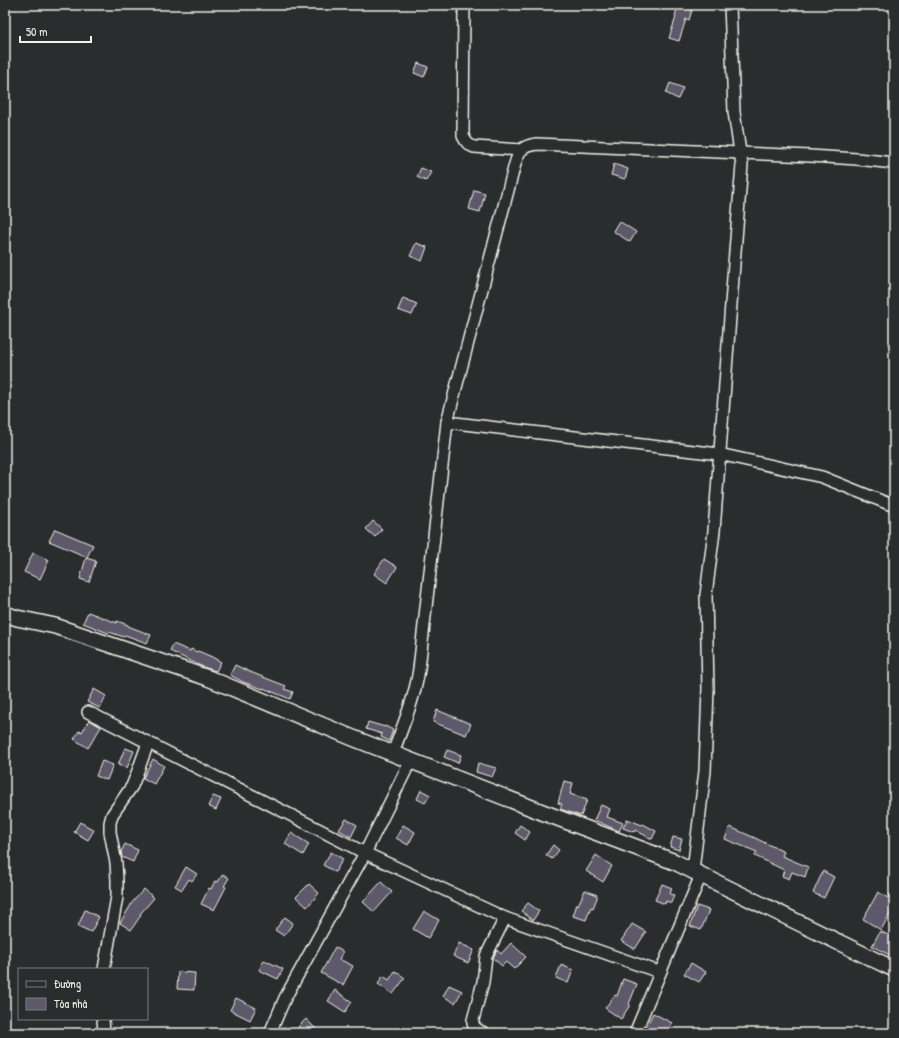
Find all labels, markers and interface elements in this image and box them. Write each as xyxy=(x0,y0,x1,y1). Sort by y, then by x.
scale bar xyxy=(20,18,91,44)
text: 50 m xyxy=(26,23,47,40)
legend xyxy=(18,968,148,1020)
text: Đường xyxy=(54,975,81,992)
text: Tòa nhà xyxy=(54,995,87,1012)

